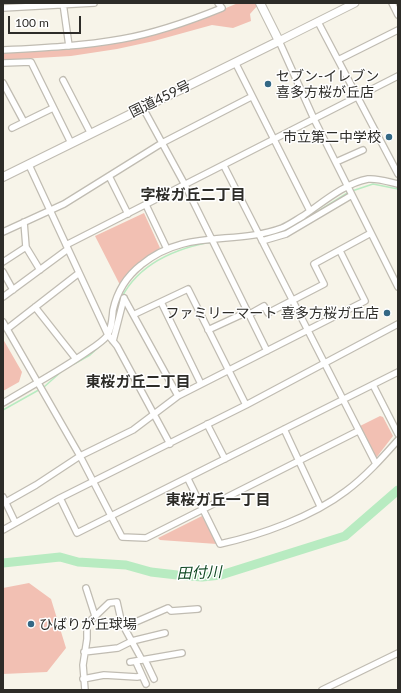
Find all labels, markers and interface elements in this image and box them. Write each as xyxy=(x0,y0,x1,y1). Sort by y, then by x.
scale bar xyxy=(10,8,83,34)
text: 100 m xyxy=(15,15,49,30)
place label: セブン-イレブン 喜多方桜が丘店 xyxy=(276,68,379,100)
street label: 国道459号 xyxy=(126,77,194,121)
marker: セブン-イレブン 喜多方桜が丘店 xyxy=(263,79,273,89)
place label: 市立第二中学校 xyxy=(283,129,381,145)
marker: 市立第二中学校 xyxy=(384,132,394,142)
district label: 字桜ガ丘二丁目 xyxy=(141,186,245,204)
place label: ファミリーマート 喜多方桜ガ丘店 xyxy=(165,305,379,321)
marker: ファミリーマート 喜多方桜ガ丘店 xyxy=(382,308,392,318)
district label: 東桜ガ丘二丁目 xyxy=(86,373,190,391)
district label: 東桜ガ丘一丁目 xyxy=(166,491,270,509)
water label: 田付川 xyxy=(176,563,222,583)
place label: ひばりが丘球場 xyxy=(39,616,137,632)
marker: ひばりが丘球場 xyxy=(26,619,36,629)

